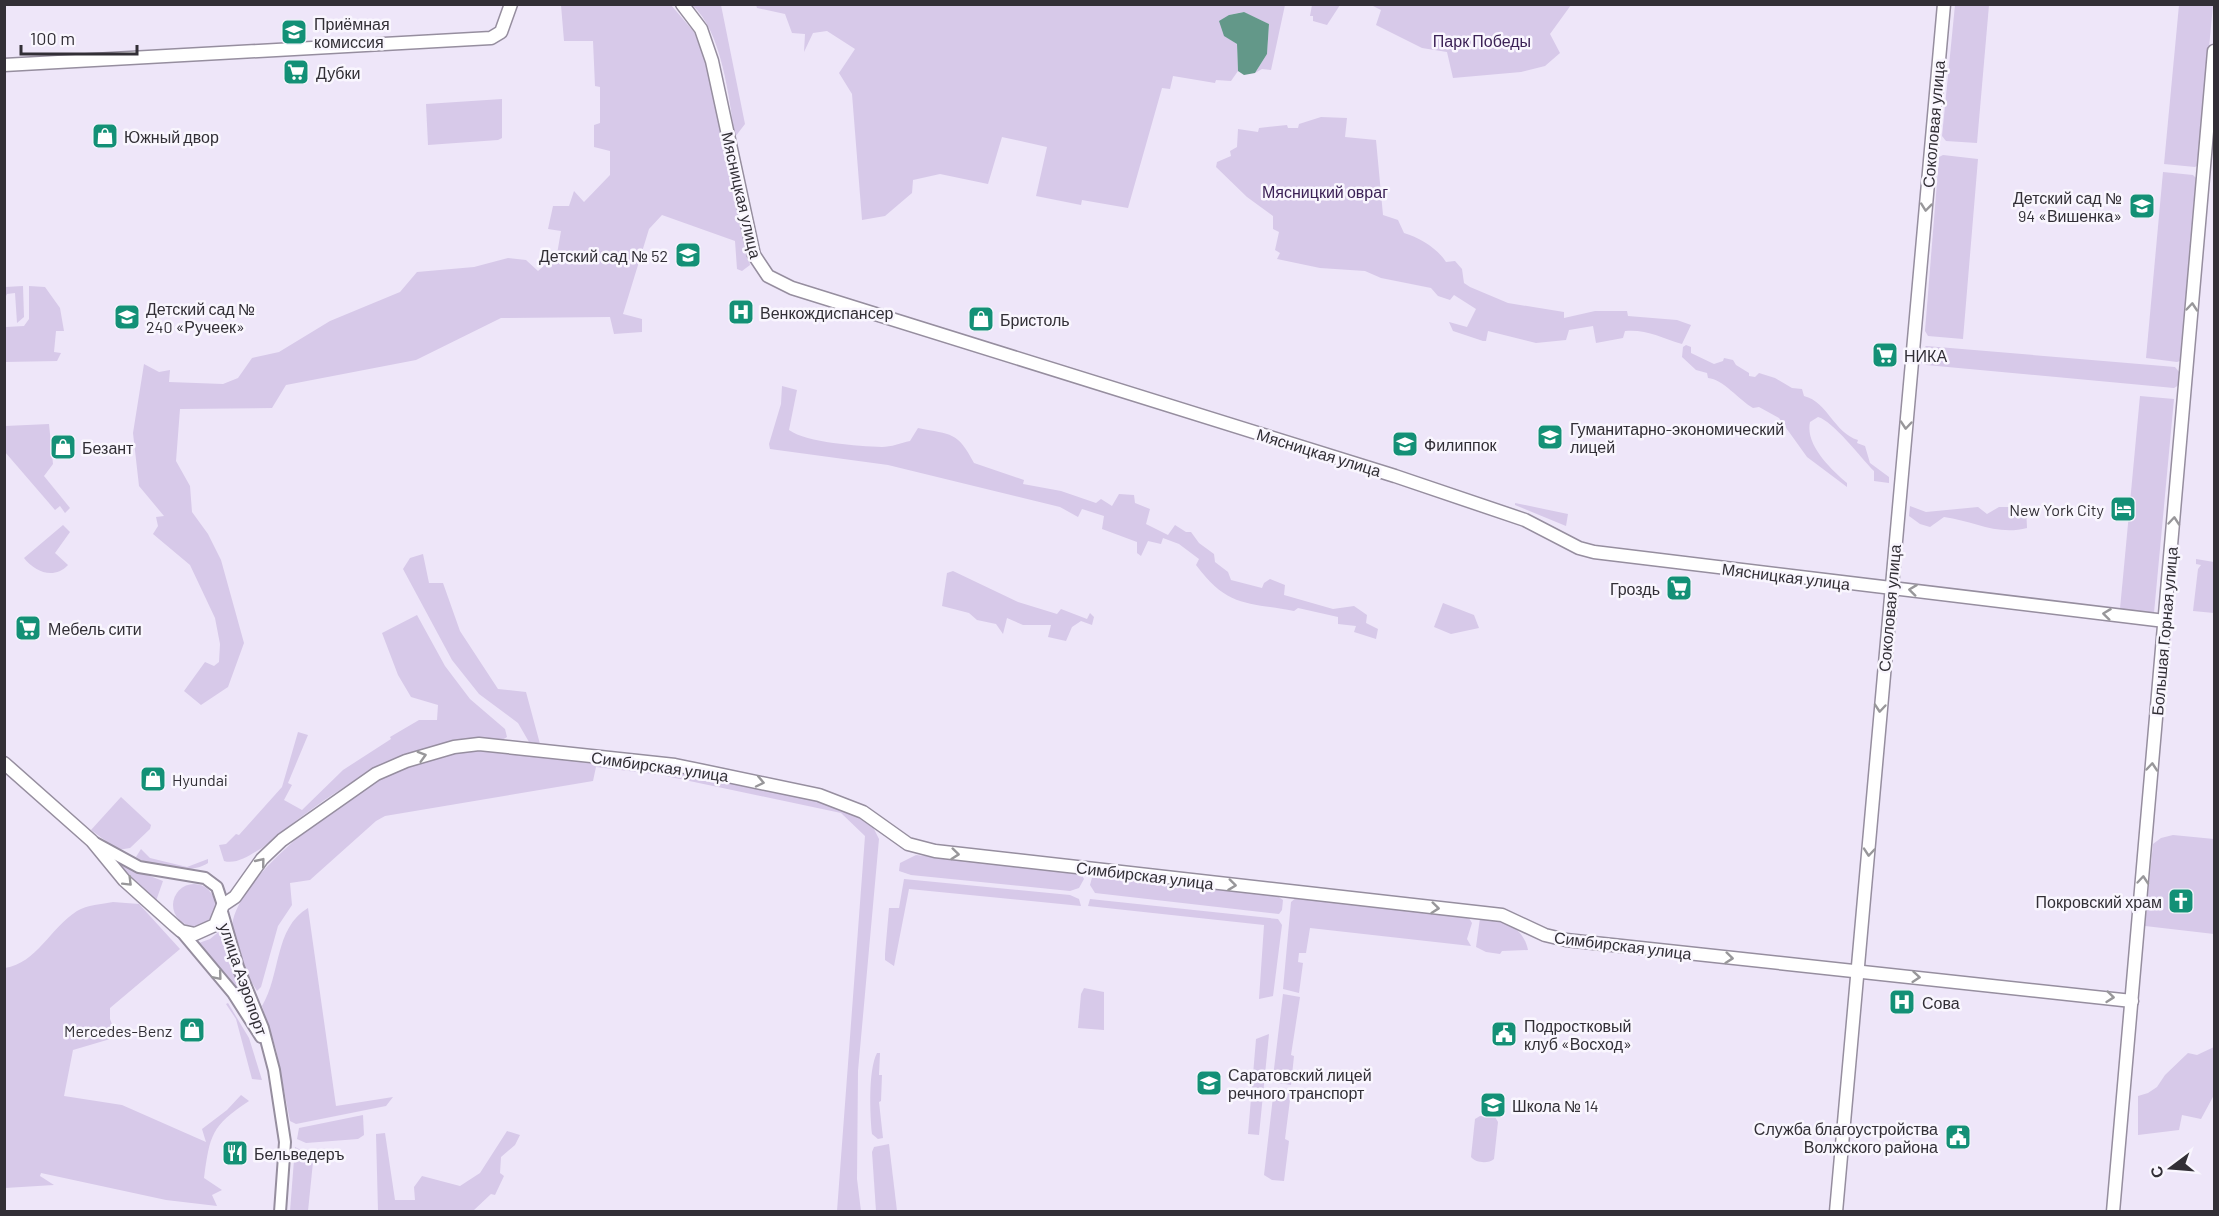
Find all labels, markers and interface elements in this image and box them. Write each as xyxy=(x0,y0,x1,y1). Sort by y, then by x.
place label: Приёмная комиссия xyxy=(314,14,390,51)
school or university icon: Приёмная комиссия xyxy=(279,17,309,47)
scale bar xyxy=(21,18,136,56)
text: 100 m xyxy=(30,27,75,49)
park label: Парк Победы xyxy=(1433,31,1531,50)
supermarket icon: Дубки xyxy=(281,57,311,87)
street label: Соколовая улица xyxy=(1918,59,1948,188)
place label: Дубки xyxy=(316,63,360,82)
shop icon: Южный двор xyxy=(90,121,120,151)
place label: Южный двор xyxy=(124,127,219,146)
street label: Мясницкая улица xyxy=(718,130,766,260)
park label: Мясницкий овраг xyxy=(1262,182,1388,201)
place label: Детский сад № 94 «Вишенка» xyxy=(2013,188,2122,225)
school or university icon: Детский сад № 94 «Вишенка» xyxy=(2127,191,2157,221)
one-way arrow xyxy=(1920,202,1933,212)
school or university icon: Детский сад № 52 xyxy=(673,240,703,270)
place label: Детский сад № 52 xyxy=(539,246,668,265)
hospital icon: Венкождиспансер xyxy=(726,297,756,327)
place label: Детский сад № 240 «Ручеек» xyxy=(146,299,255,336)
school or university icon: Детский сад № 240 «Ручеек» xyxy=(112,302,142,332)
one-way arrow xyxy=(2185,302,2198,312)
place label: Венкождиспансер xyxy=(760,303,894,322)
shop icon: Бристоль xyxy=(966,304,996,334)
place label: Бристоль xyxy=(1000,310,1070,329)
supermarket icon: НИКА xyxy=(1870,340,1900,370)
place label: НИКА xyxy=(1904,346,1947,365)
place label: Гуманитарно-экономический лицей xyxy=(1570,419,1784,456)
one-way arrow xyxy=(1900,421,1913,430)
school or university icon: Гуманитарно-экономический лицей xyxy=(1535,422,1565,452)
street label: Мясницкая улица xyxy=(1255,424,1384,480)
school or university icon: Филиппок xyxy=(1390,429,1420,459)
shop icon: Безант xyxy=(48,432,78,462)
place label: Филиппок xyxy=(1424,435,1498,454)
place label: Безант xyxy=(82,438,134,457)
hotel icon: New York City xyxy=(2108,494,2138,524)
place label: New York City xyxy=(2009,500,2105,519)
one-way arrow xyxy=(2167,516,2180,525)
street label: Соколовая улица xyxy=(1874,543,1904,672)
street label: Большая Горная улица xyxy=(2147,546,2181,716)
street label: Мясницкая улица xyxy=(1721,559,1851,593)
supermarket icon: Гроздь xyxy=(1664,573,1694,603)
place label: Гроздь xyxy=(1610,579,1660,598)
one-way arrow xyxy=(1909,584,1918,597)
one-way arrow xyxy=(2102,608,2111,621)
supermarket icon: Мебель сити xyxy=(13,613,43,643)
place label: Мебель сити xyxy=(48,619,142,638)
one-way arrow xyxy=(1874,704,1887,713)
street label: Симбирская улица xyxy=(590,747,730,785)
one-way arrow xyxy=(416,751,427,763)
one-way arrow xyxy=(2145,762,2158,771)
shop icon: Hyundai xyxy=(138,764,168,794)
place label: Hyundai xyxy=(172,770,228,789)
one-way arrow xyxy=(755,775,765,788)
one-way arrow xyxy=(950,847,959,859)
one-way arrow xyxy=(1863,847,1876,856)
street label: Симбирская улица xyxy=(1075,857,1215,893)
one-way arrow xyxy=(254,858,265,869)
one-way arrow xyxy=(121,875,131,886)
one-way arrow xyxy=(2136,875,2149,884)
one-way arrow xyxy=(1227,879,1237,891)
church icon: Покровский храм xyxy=(2166,886,2196,916)
place label: Покровский храм xyxy=(2036,892,2162,911)
one-way arrow xyxy=(1431,901,1440,914)
street label: улица Аэропорт xyxy=(216,920,272,1038)
street label: Симбирская улица xyxy=(1553,927,1693,963)
one-way arrow xyxy=(1724,951,1733,964)
one-way arrow xyxy=(211,969,222,980)
one-way arrow xyxy=(1912,970,1921,983)
hospital icon: Сова xyxy=(1887,987,1917,1017)
one-way arrow xyxy=(2106,990,2115,1003)
place label: Сова xyxy=(1922,993,1960,1012)
shop icon: Mercedes-Benz xyxy=(177,1015,207,1045)
place label: Подростковый клуб «Восход» xyxy=(1524,1016,1632,1053)
public building icon: Подростковый клуб «Восход» xyxy=(1489,1019,1519,1049)
place label: Mercedes-Benz xyxy=(64,1021,172,1040)
place label: Саратовский лицей речного транспорт xyxy=(1228,1065,1372,1102)
school or university icon: Саратовский лицей речного транспорт xyxy=(1194,1068,1224,1098)
school or university icon: Школа № 14 xyxy=(1478,1090,1508,1120)
place label: Школа № 14 xyxy=(1512,1096,1599,1115)
place label: Служба благоустройства Волжского района xyxy=(1754,1119,1938,1156)
public building icon: Служба благоустройства Волжского района xyxy=(1943,1122,1973,1152)
restaurant icon: Бельведеръ xyxy=(220,1138,250,1168)
north arrow xyxy=(2141,1138,2201,1198)
place label: Бельведеръ xyxy=(254,1144,345,1163)
text: С xyxy=(2145,1164,2167,1180)

